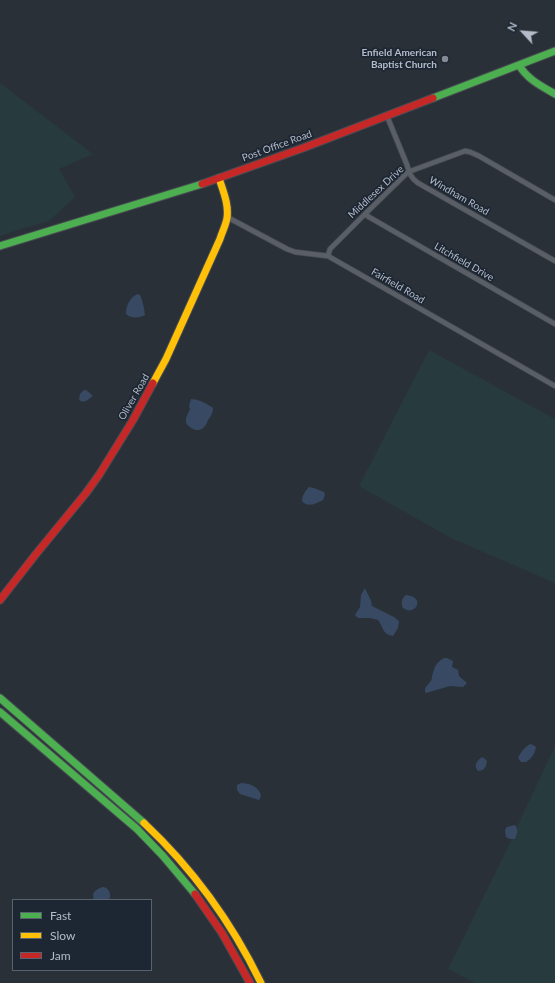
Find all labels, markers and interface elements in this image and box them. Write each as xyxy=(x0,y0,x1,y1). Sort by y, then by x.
north arrow xyxy=(503,12,543,52)
text: N xyxy=(504,20,519,33)
place label: Enfield American Baptist Church xyxy=(361,47,437,70)
marker: Enfield American Baptist Church xyxy=(440,54,450,64)
street label: Post Office Road xyxy=(240,128,314,164)
street label: Middlesex Drive xyxy=(346,163,406,221)
street label: Windham Road xyxy=(427,174,491,218)
street label: Litchfield Drive xyxy=(432,240,496,284)
street label: Fairfield Road xyxy=(369,266,427,306)
street label: Oliver Road xyxy=(116,372,152,422)
legend xyxy=(12,899,152,971)
text: Fast xyxy=(50,908,71,923)
text: Slow xyxy=(50,928,75,943)
text: Jam xyxy=(50,948,71,963)

